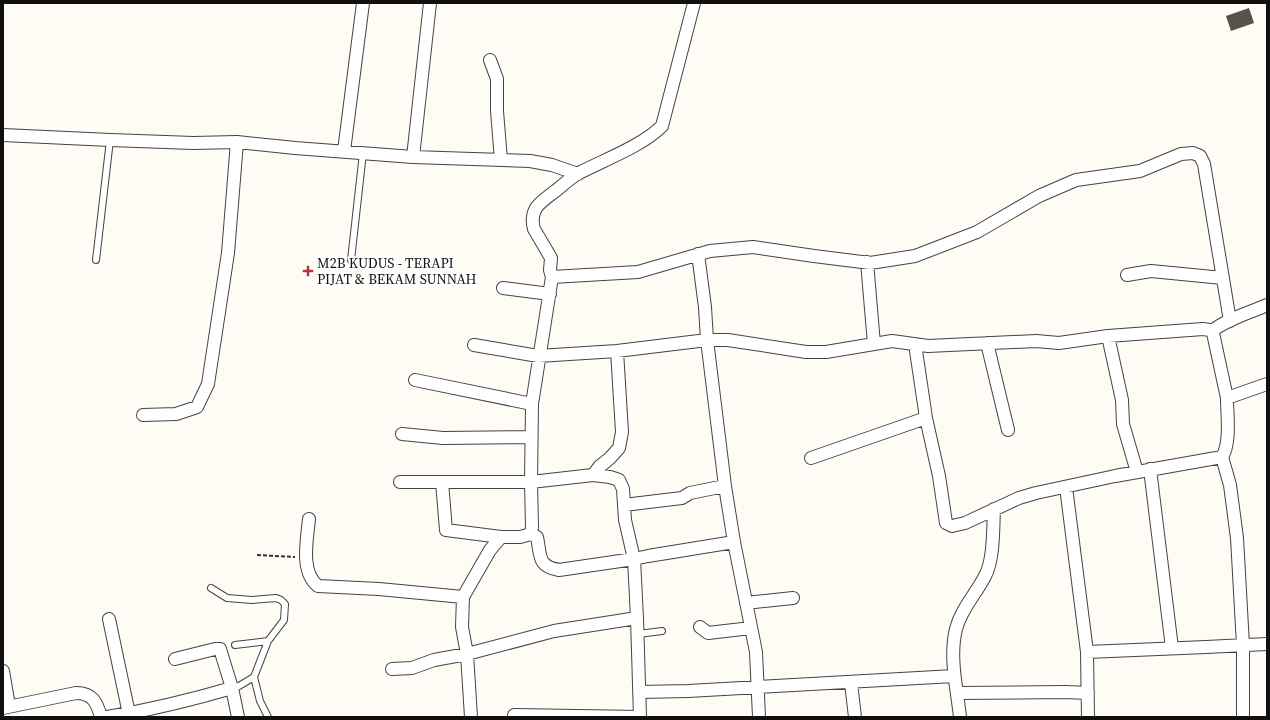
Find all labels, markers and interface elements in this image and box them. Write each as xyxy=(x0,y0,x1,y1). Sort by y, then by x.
place label: M2B KUDUS - TERAPI PIJAT & BEKAM SUNNAH xyxy=(317,253,477,289)
marker: M2B KUDUS - TERAPI PIJAT & BEKAM SUNNAH xyxy=(302,265,314,277)

